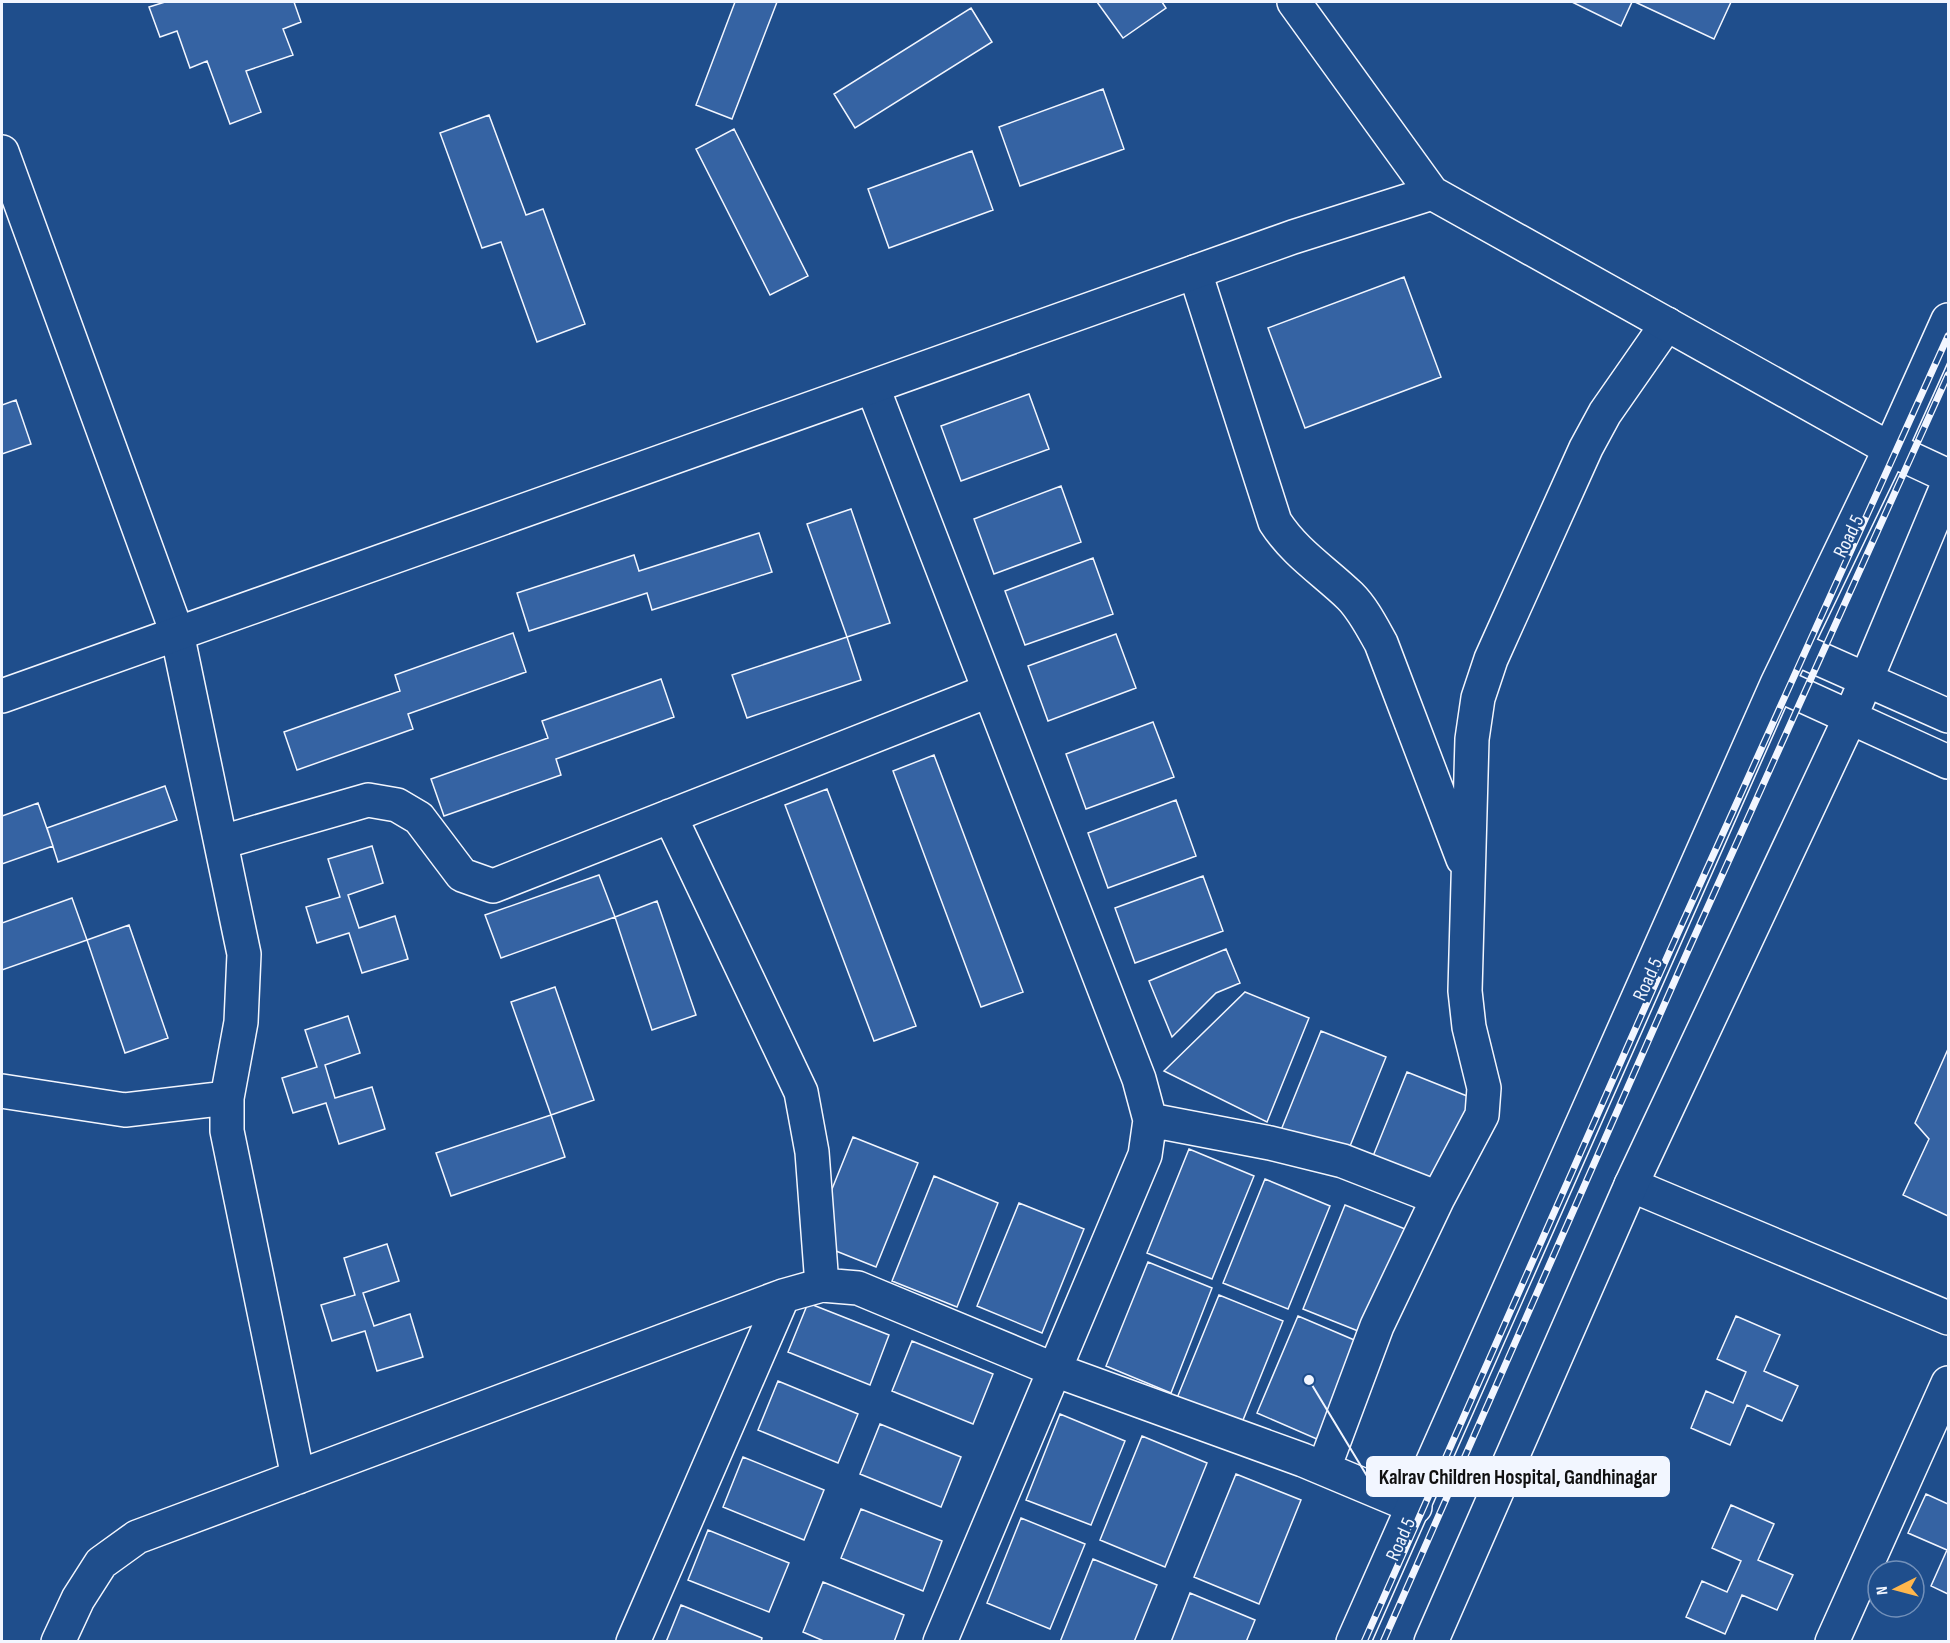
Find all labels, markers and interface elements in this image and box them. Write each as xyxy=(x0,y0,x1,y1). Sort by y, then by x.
street label: Road 5 xyxy=(1828,511,1869,562)
street label: Road 5 xyxy=(1628,954,1668,1005)
callout: Kalrav Children Hospital, Gandhinagar xyxy=(1367,1457,1669,1496)
text: Kalrav Children Hospital, Gandhinagar xyxy=(1379,1465,1658,1490)
street label: Road 5 xyxy=(1381,1514,1421,1565)
north arrow xyxy=(1866,1559,1926,1619)
text: N xyxy=(1873,1585,1892,1596)

